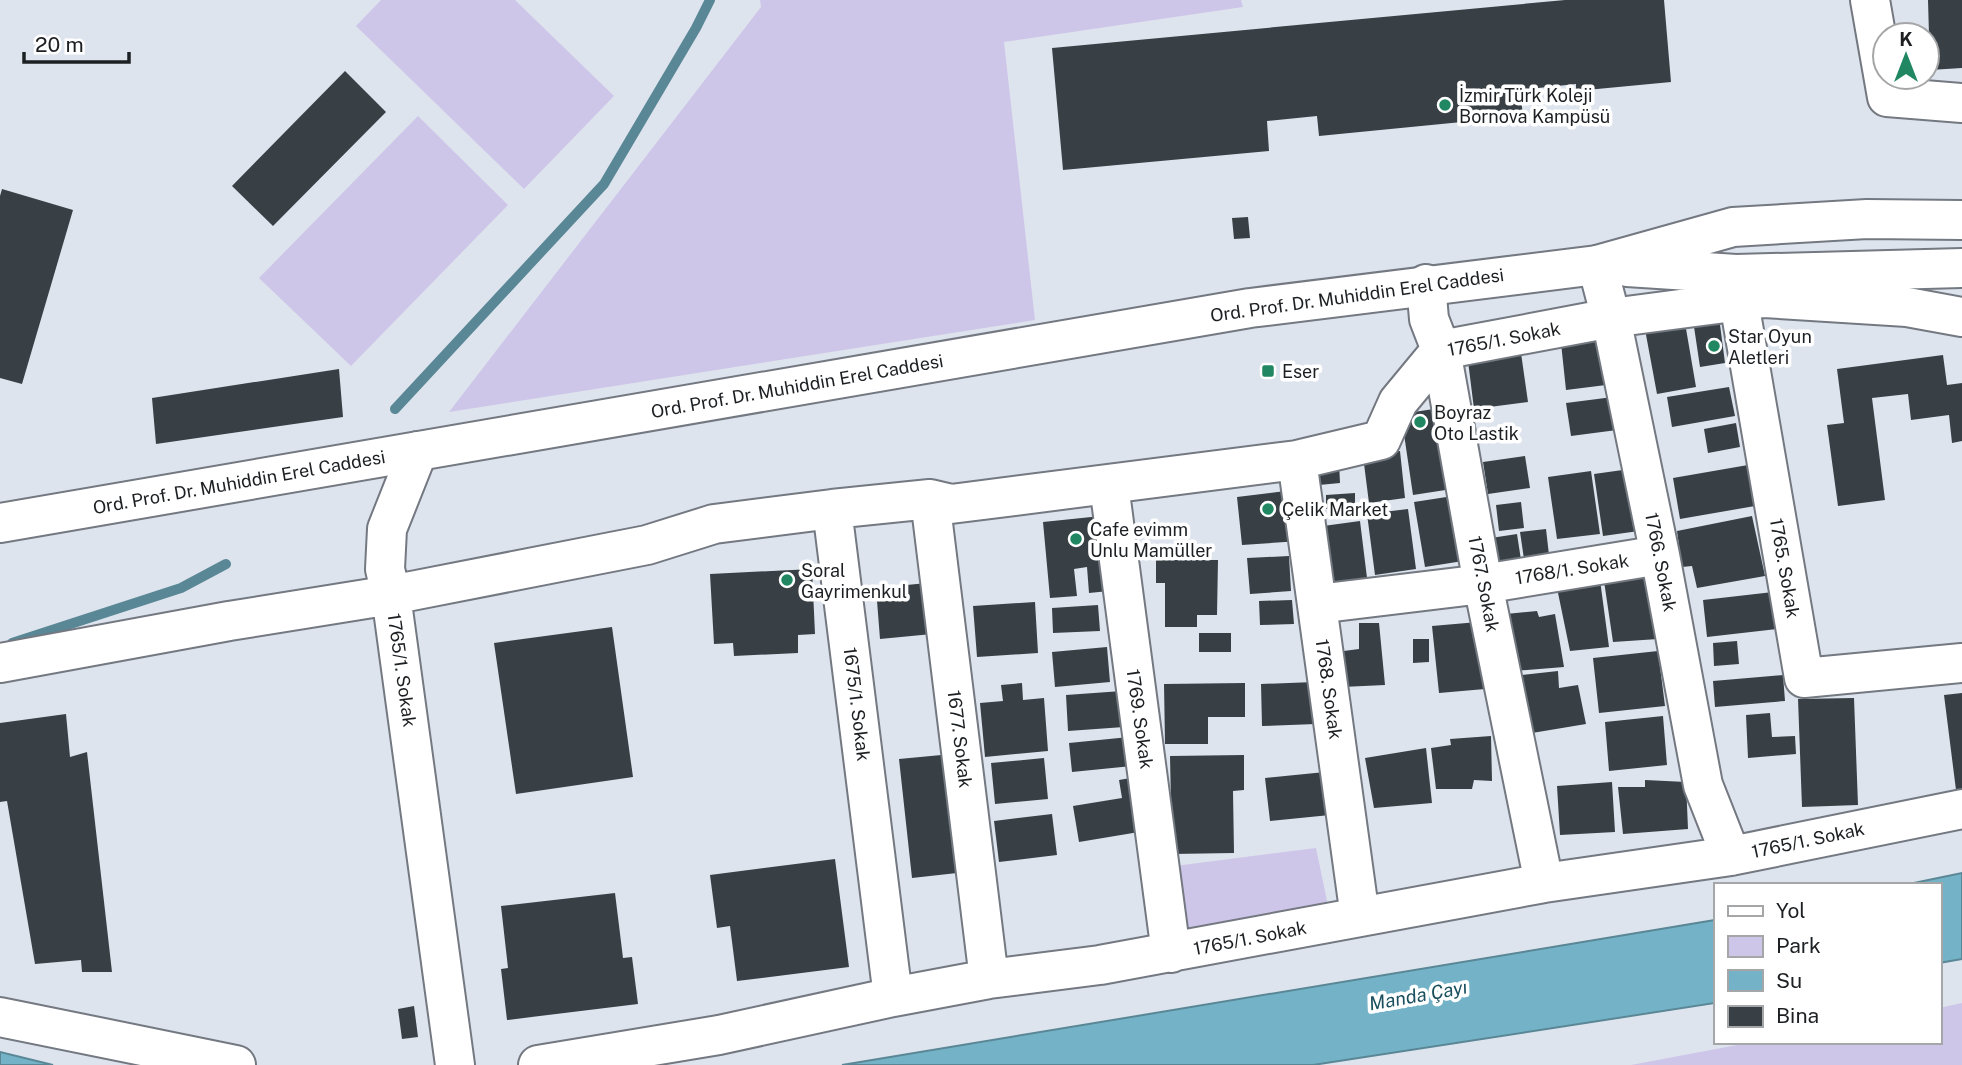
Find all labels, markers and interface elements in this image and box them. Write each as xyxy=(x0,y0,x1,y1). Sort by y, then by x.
scale bar xyxy=(24,21,130,65)
north arrow xyxy=(1871,21,1941,91)
text: K xyxy=(1899,28,1913,50)
text: 20 m xyxy=(35,32,84,57)
place label: İzmir Türk Koleji Bornova Kampüsü xyxy=(1459,84,1610,127)
marker: İzmir Türk Koleji Bornova Kampüsü xyxy=(1437,97,1453,113)
street label: Ord. Prof. Dr. Muhiddin Erel Caddesi xyxy=(1209,264,1505,326)
street label: 1765/1. Sokak xyxy=(1446,318,1562,360)
place label: Star Oyun Aletleri xyxy=(1728,326,1812,368)
marker: Star Oyun Aletleri xyxy=(1706,338,1722,354)
street label: Ord. Prof. Dr. Muhiddin Erel Caddesi xyxy=(649,350,945,422)
place label: Eser xyxy=(1282,361,1319,382)
marker: Eser xyxy=(1260,363,1276,379)
place label: Boyraz Oto Lastik xyxy=(1434,402,1519,444)
marker: Boyraz Oto Lastik xyxy=(1412,414,1428,430)
street label: Ord. Prof. Dr. Muhiddin Erel Caddesi xyxy=(91,446,387,518)
place label: Çelik Market xyxy=(1282,499,1388,520)
marker: Çelik Market xyxy=(1260,501,1276,517)
street label: 1766. Sokak xyxy=(1641,511,1681,613)
street label: 1765. Sokak xyxy=(1766,516,1804,620)
place label: Cafe evimm Unlu Mamüller xyxy=(1090,519,1212,561)
marker: Cafe evimm Unlu Mamüller xyxy=(1068,531,1084,547)
street label: 1767. Sokak xyxy=(1464,534,1504,634)
street label: 1768/1. Sokak xyxy=(1514,550,1630,588)
place label: Soral Gayrimenkul xyxy=(801,560,907,602)
marker: Soral Gayrimenkul xyxy=(779,572,795,588)
street label: 1765/1. Sokak xyxy=(384,612,420,728)
street label: 1768. Sokak xyxy=(1312,638,1346,740)
street label: 1675/1. Sokak xyxy=(840,646,874,762)
street label: 1769. Sokak xyxy=(1123,668,1157,770)
street label: 1677. Sokak xyxy=(944,689,976,789)
street label: 1765/1. Sokak xyxy=(1750,818,1866,862)
legend xyxy=(1714,883,1941,1044)
text: Yol xyxy=(1776,898,1806,923)
street label: 1765/1. Sokak xyxy=(1192,917,1308,959)
text: Park xyxy=(1776,933,1821,958)
text: Su xyxy=(1776,968,1802,993)
water label: Manda Çayı xyxy=(1367,976,1469,1014)
text: Bina xyxy=(1776,1003,1819,1028)

